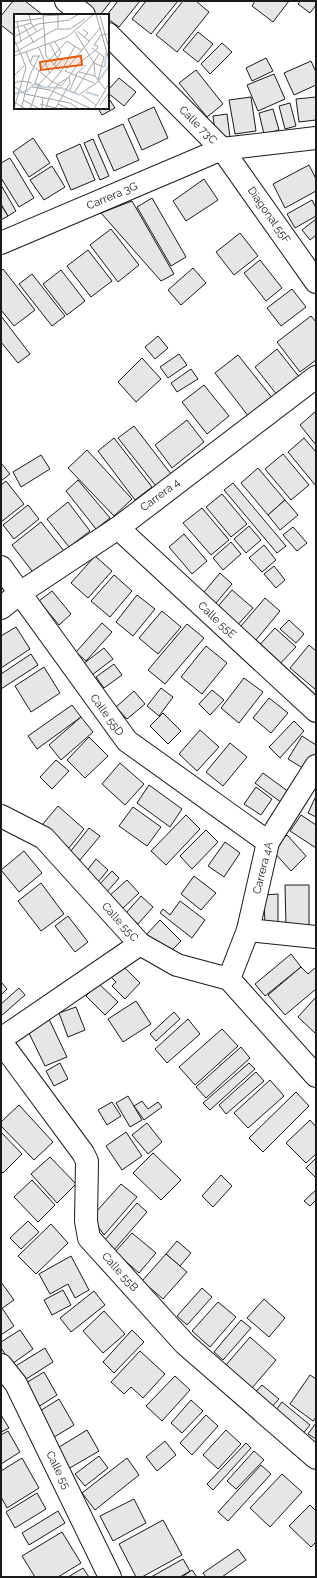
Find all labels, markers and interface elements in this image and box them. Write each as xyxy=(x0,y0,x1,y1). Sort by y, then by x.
inset map xyxy=(14,14,109,109)
street label: Calle 73C xyxy=(176,103,220,147)
street label: Carrera 3G xyxy=(85,179,139,213)
street label: Diagonal 55F xyxy=(245,184,294,246)
street label: Carrera 4 xyxy=(138,476,182,514)
street label: Calle 55E xyxy=(195,599,239,641)
street label: Calle 55D xyxy=(87,691,127,739)
street label: Carrera 4A xyxy=(250,840,276,896)
street label: Calle 55C xyxy=(99,900,141,945)
street label: Calle 55B xyxy=(99,1250,141,1294)
street label: Calle 55 xyxy=(43,1449,73,1491)

